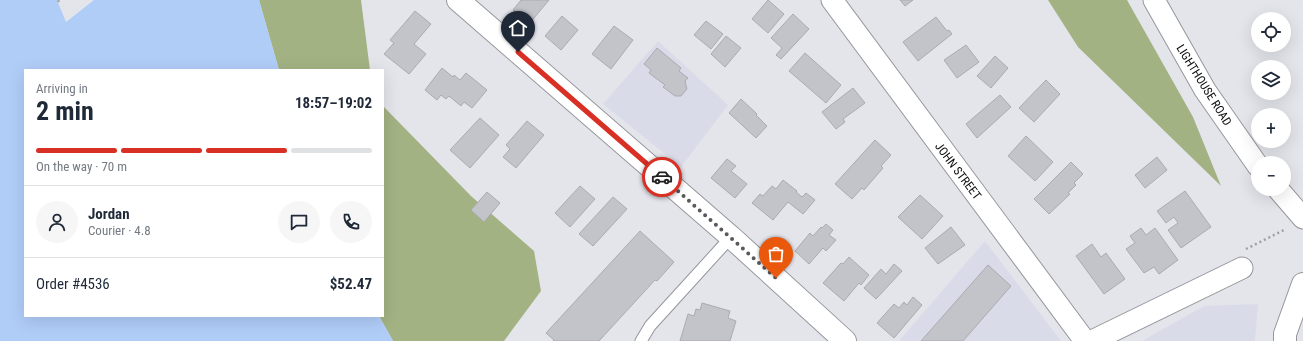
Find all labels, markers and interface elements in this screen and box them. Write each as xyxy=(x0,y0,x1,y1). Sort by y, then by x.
pin xyxy=(501,11,535,52)
map controls xyxy=(1251,12,1291,196)
button: locate xyxy=(1251,12,1291,52)
icon: home xyxy=(507,17,529,39)
street label: LIGHTHOUSE ROAD xyxy=(1173,42,1235,128)
button: layers xyxy=(1251,60,1291,100)
text: Arriving in xyxy=(36,81,88,96)
text: 18:57–19:02 xyxy=(295,94,372,112)
text: 2 min xyxy=(36,96,94,126)
button: + xyxy=(1251,108,1291,148)
street label: JOHN STREET xyxy=(932,140,984,202)
button: − xyxy=(1251,156,1291,196)
courier xyxy=(642,157,682,197)
text: On the way · 70 m xyxy=(36,159,127,174)
icon: car xyxy=(651,166,673,188)
button: person xyxy=(36,201,78,243)
button: chat xyxy=(278,201,320,243)
button: phone xyxy=(330,201,372,243)
text: Jordan xyxy=(88,205,130,223)
text: Courier · 4.8 xyxy=(88,223,151,238)
pin xyxy=(759,237,793,278)
icon: bag xyxy=(765,243,787,265)
text: Order #4536 xyxy=(36,275,110,293)
text: $52.47 xyxy=(330,275,372,293)

